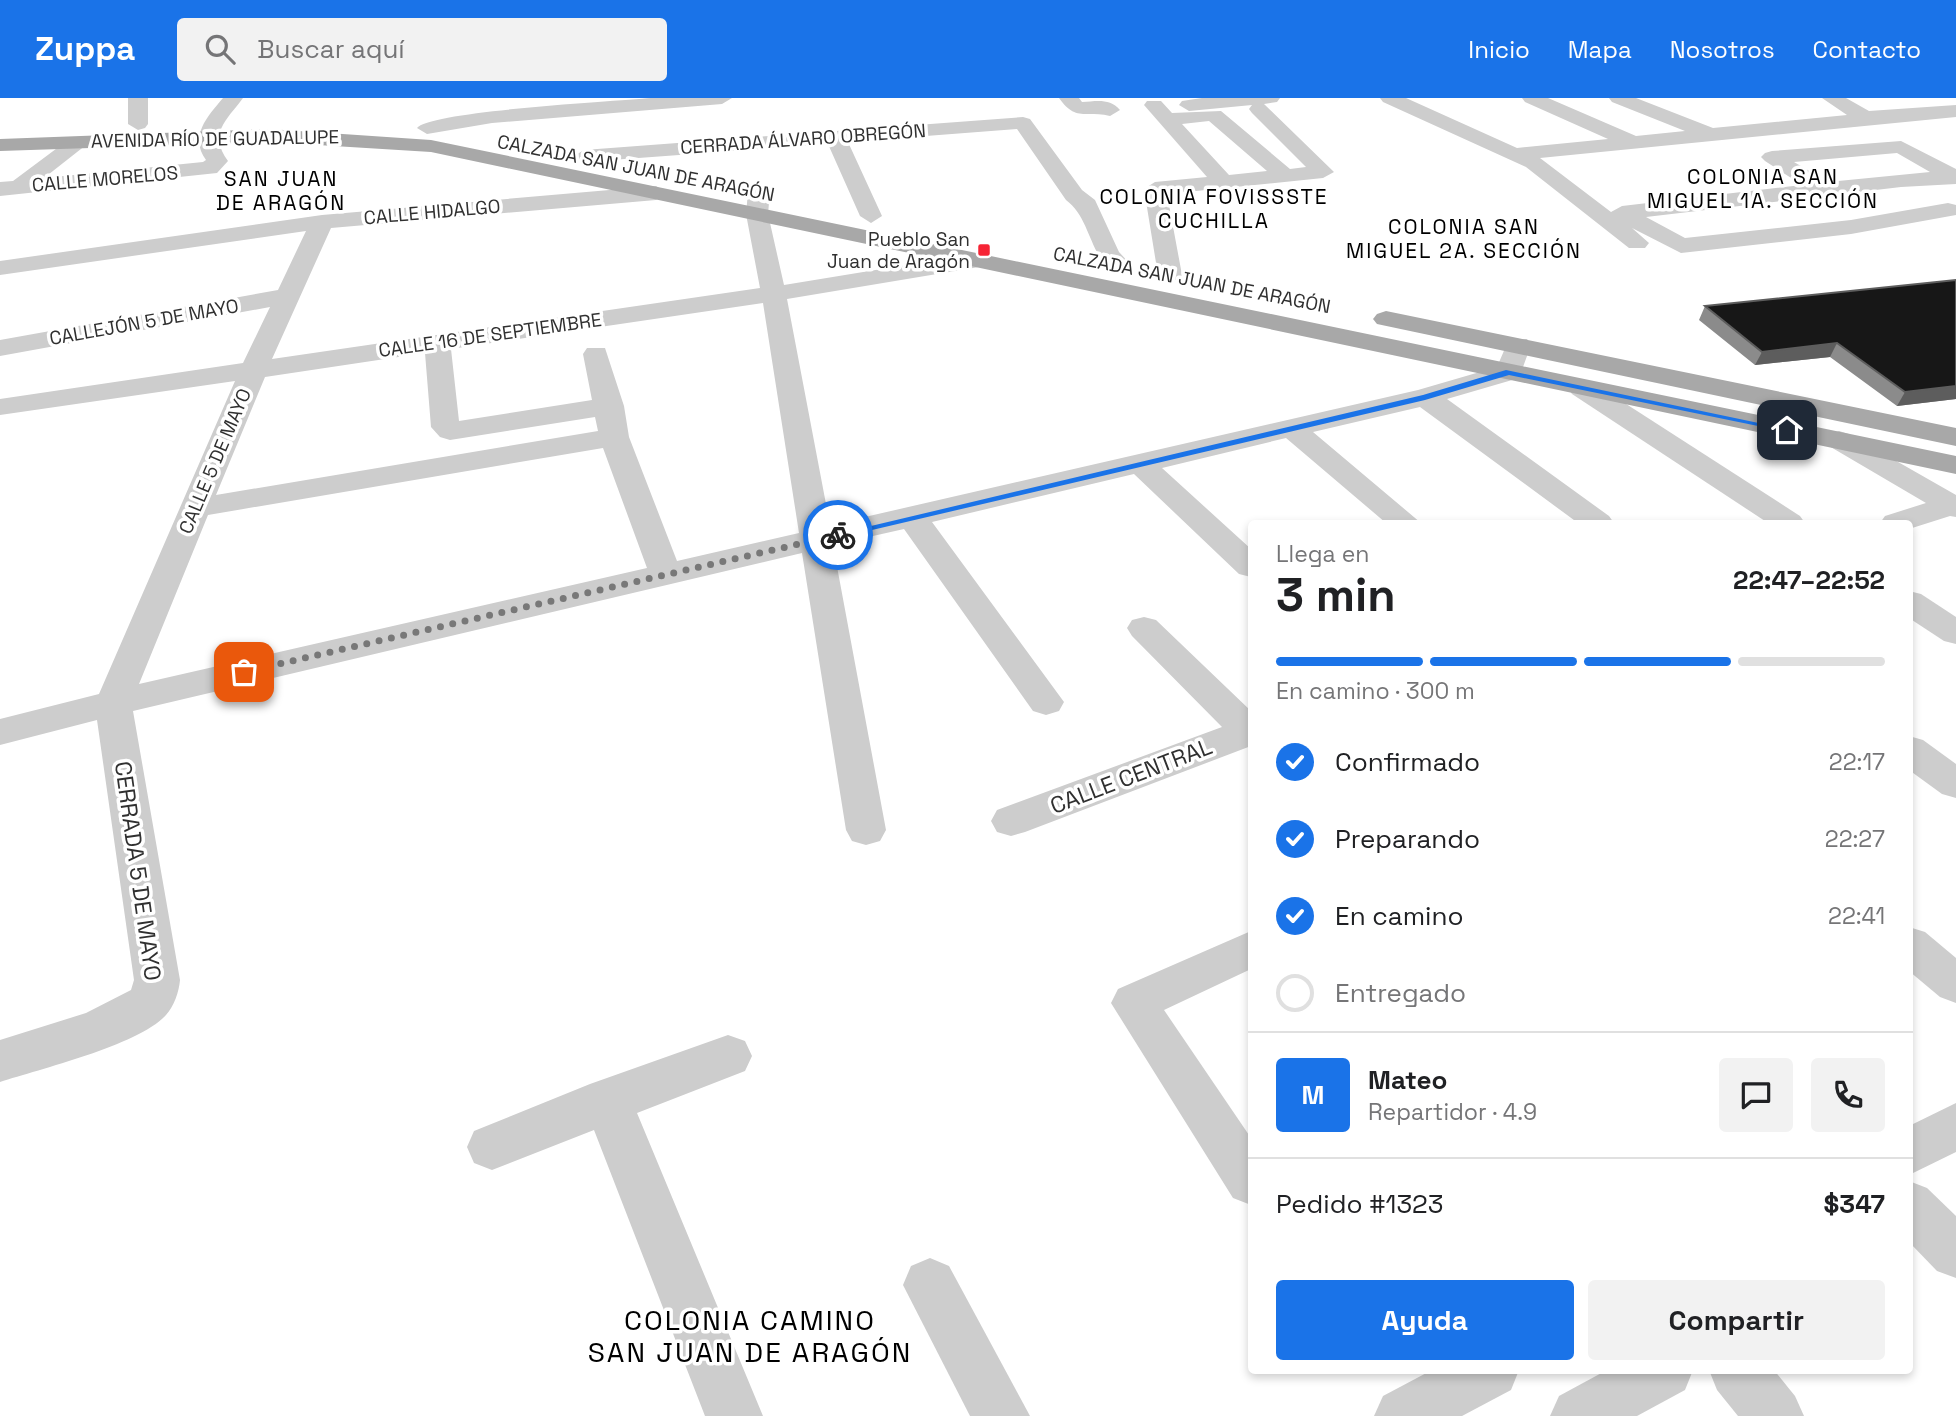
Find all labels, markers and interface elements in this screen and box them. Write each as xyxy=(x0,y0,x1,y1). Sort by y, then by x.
search box xyxy=(177,18,667,81)
text: Zuppa xyxy=(35,28,135,70)
icon: search xyxy=(201,30,239,68)
text: Buscar aquí xyxy=(257,32,405,66)
text: Inicio xyxy=(1468,34,1530,65)
text: Mapa xyxy=(1568,34,1632,65)
text: Nosotros xyxy=(1670,34,1775,65)
text: Contacto xyxy=(1813,34,1921,65)
street label: CERRADA ÁLVARO OBREGÓN xyxy=(679,118,927,160)
street label: AVENIDA RÍO DE GUADALUPE xyxy=(91,124,339,154)
street label: CALZADA SAN JUAN DE ARAGÓN xyxy=(495,129,777,207)
street label: CALLE MORELOS xyxy=(31,160,179,198)
district label: COLONIA SAN MIGUEL 1A. SECCIÓN xyxy=(1647,163,1879,214)
district label: SAN JUAN DE ARAGÓN xyxy=(216,165,346,216)
district label: COLONIA FOVISSSTE CUCHILLA xyxy=(1099,183,1329,234)
street label: CALLE HIDALGO xyxy=(363,194,501,230)
district label: COLONIA SAN MIGUEL 2A. SECCIÓN xyxy=(1346,213,1582,264)
place label: Pueblo San Juan de Aragón xyxy=(827,227,970,274)
street label: CALZADA SAN JUAN DE ARAGÓN xyxy=(1051,241,1333,319)
marker: Pueblo San Juan de Aragón xyxy=(976,242,992,258)
street label: CALLEJÓN 5 DE MAYO xyxy=(47,293,241,351)
street label: CALLE 16 DE SEPTIEMBRE xyxy=(377,307,603,363)
street label: CALLE 5 DE MAYO xyxy=(173,385,257,537)
pin xyxy=(1757,400,1817,460)
icon: home xyxy=(1768,411,1806,449)
courier xyxy=(803,500,873,570)
icon: bike xyxy=(819,516,857,554)
text: Llega en xyxy=(1276,539,1369,569)
text: 22:47–22:52 xyxy=(1733,563,1885,597)
text: 3 min xyxy=(1276,566,1396,624)
pin xyxy=(214,642,274,702)
icon: bag xyxy=(225,653,263,691)
text: En camino · 300 m xyxy=(1276,676,1475,706)
street label: CALLE CENTRAL xyxy=(1046,731,1216,821)
icon: check xyxy=(1276,743,1314,781)
text: Confirmado xyxy=(1335,745,1480,779)
text: 22:17 xyxy=(1829,747,1885,777)
street label: CERRADA 5 DE MAYO xyxy=(108,759,168,983)
icon: check xyxy=(1276,820,1314,858)
text: Preparando xyxy=(1335,822,1480,856)
text: 22:27 xyxy=(1825,824,1885,854)
icon: check xyxy=(1276,897,1314,935)
text: En camino xyxy=(1335,899,1464,933)
text: 22:41 xyxy=(1828,901,1885,931)
text: Entregado xyxy=(1335,976,1466,1010)
button: chat xyxy=(1719,1058,1793,1132)
button: phone xyxy=(1811,1058,1885,1132)
text: Mateo xyxy=(1368,1063,1447,1097)
text: M xyxy=(1302,1078,1324,1112)
text: Repartidor · 4.9 xyxy=(1368,1097,1537,1127)
text: Pedido #1323 xyxy=(1276,1187,1443,1221)
text: $347 xyxy=(1824,1187,1885,1221)
button: Ayuda xyxy=(1276,1280,1574,1360)
button: Compartir xyxy=(1588,1280,1885,1360)
district label: COLONIA CAMINO SAN JUAN DE ARAGÓN xyxy=(588,1302,912,1370)

